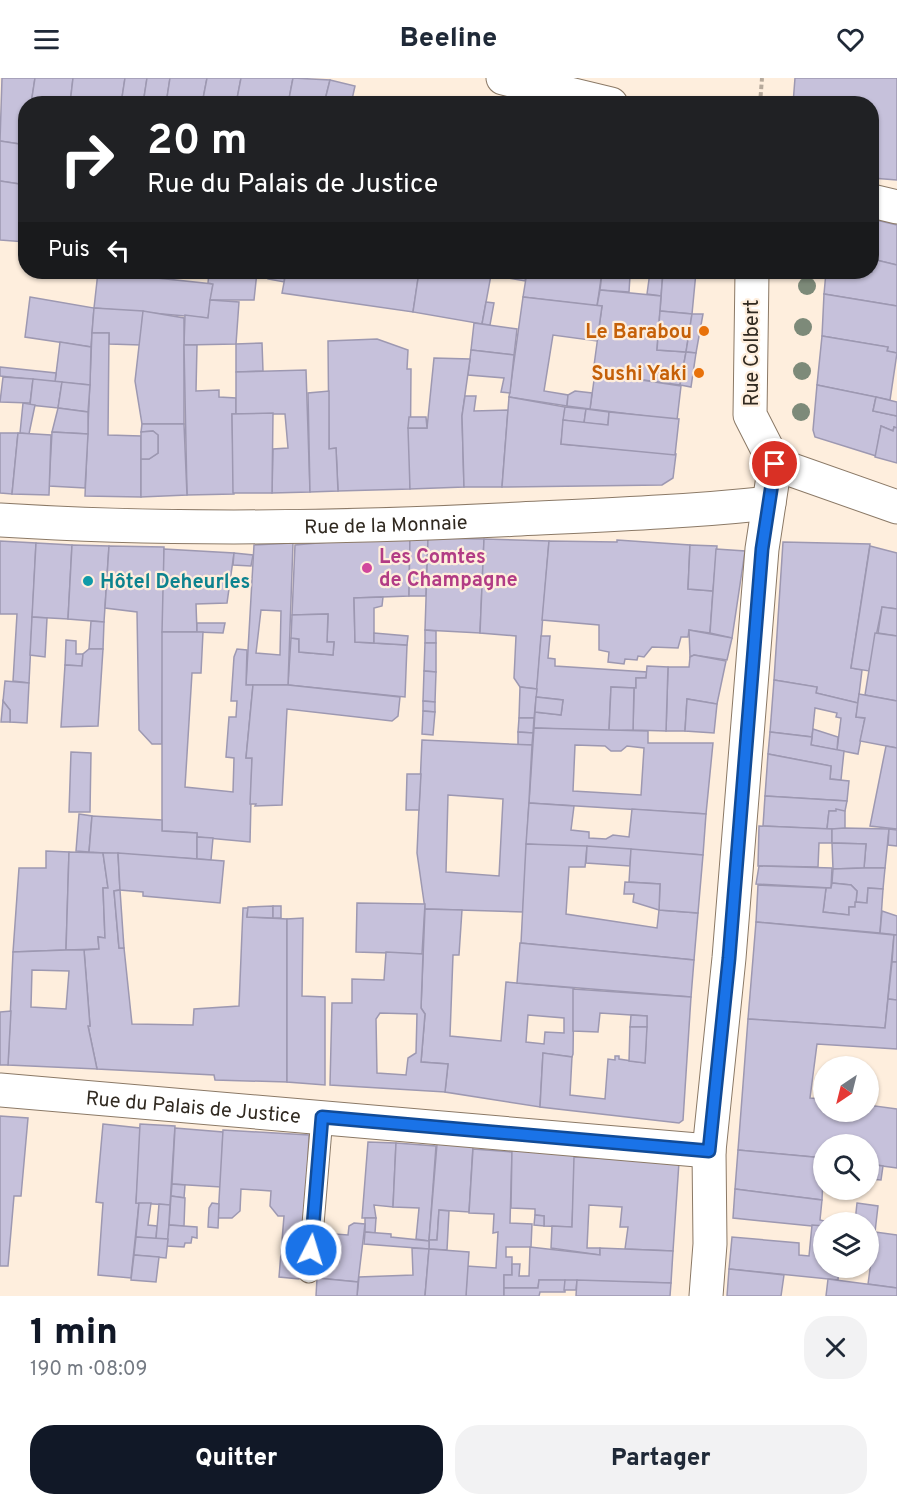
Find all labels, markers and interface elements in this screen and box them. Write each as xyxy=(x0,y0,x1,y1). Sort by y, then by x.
text: Beeline xyxy=(400,22,497,56)
icon: menu xyxy=(30,23,63,56)
icon: heart xyxy=(834,23,867,56)
text: 20 m xyxy=(147,116,248,169)
icon: right xyxy=(48,120,126,198)
text: Rue du Palais de Justice xyxy=(147,168,438,202)
icon: left xyxy=(102,234,135,267)
text: Puis xyxy=(48,237,90,264)
street label: Rue Colbert xyxy=(740,299,766,407)
place label: Le Barabou xyxy=(585,320,692,346)
marker: Le Barabou xyxy=(697,324,711,338)
place label: Sushi Yaki xyxy=(591,362,687,388)
marker: Sushi Yaki xyxy=(692,366,706,380)
pin xyxy=(749,438,800,489)
icon: arrive xyxy=(758,447,791,480)
street label: Rue de la Monnaie xyxy=(304,511,468,542)
place label: Les Comtes de Champagne xyxy=(379,545,518,594)
marker: Les Comtes de Champagne xyxy=(360,561,374,575)
place label: Hôtel Deheurles xyxy=(100,570,250,596)
marker: Hôtel Deheurles xyxy=(81,574,95,588)
north arrow xyxy=(813,1056,879,1122)
map controls xyxy=(813,1056,879,1278)
street label: Rue du Palais de Justice xyxy=(84,1086,302,1131)
button: search xyxy=(813,1134,879,1200)
button: layers xyxy=(813,1212,879,1278)
position arrow xyxy=(279,1218,343,1282)
text: 1 min xyxy=(30,1311,118,1357)
button: close xyxy=(804,1316,867,1379)
text: 190 m · 08:09 xyxy=(30,1357,147,1383)
button: Quitter xyxy=(30,1425,443,1494)
button: Partager xyxy=(455,1425,867,1494)

